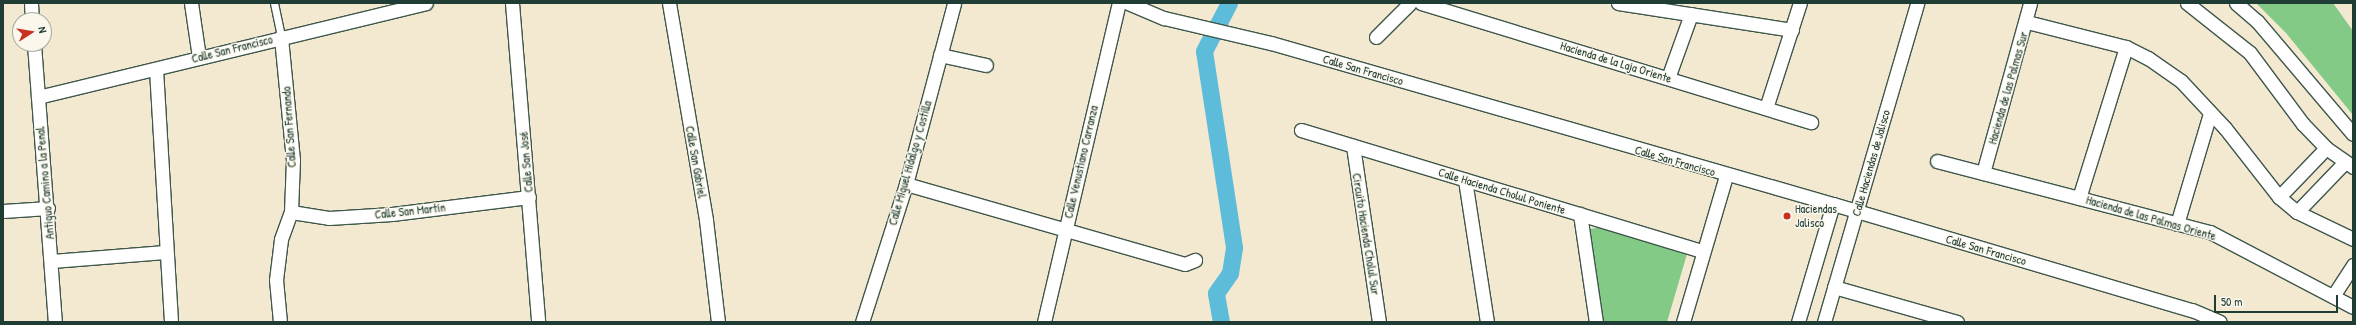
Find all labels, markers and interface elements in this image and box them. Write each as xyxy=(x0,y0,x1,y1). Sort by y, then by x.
north arrow xyxy=(12,12,52,52)
text: N xyxy=(35,25,50,34)
street label: Hacienda de las Palmas Sur xyxy=(1985,30,2031,146)
street label: Calle San Francisco xyxy=(190,32,274,66)
street label: Hacienda de la Laja Oriente xyxy=(1559,38,1673,86)
street label: Calle San Francisco xyxy=(1321,52,1405,88)
street label: Calle San Fernando xyxy=(279,86,299,168)
street label: Calle Miguel Hidalgo y Costilla xyxy=(885,99,935,227)
street label: Calle Venustiano Carranza xyxy=(1061,104,1101,220)
street label: Calle Haciendas de Jalisco xyxy=(1849,108,1893,218)
street label: Calle San Gabriel xyxy=(683,125,709,199)
street label: Antiguo Camino a la Penal xyxy=(33,126,57,240)
street label: Calle San José xyxy=(516,131,536,193)
street label: Calle San Francisco xyxy=(1633,143,1717,179)
street label: Calle Hacienda Cholul Poniente xyxy=(1437,165,1567,217)
street label: Circuito Hacienda Cholul Sur xyxy=(1349,172,1383,296)
street label: Hacienda de las Palmas Oriente xyxy=(2084,193,2218,243)
street label: Calle San Martín xyxy=(374,200,446,222)
place label: Haciendas Jalisco xyxy=(1795,202,1837,230)
marker: Haciendas Jalisco xyxy=(1782,211,1792,221)
street label: Calle San Francisco xyxy=(1944,232,2028,268)
scale bar xyxy=(2216,287,2340,313)
text: 50 m xyxy=(2221,293,2242,310)

